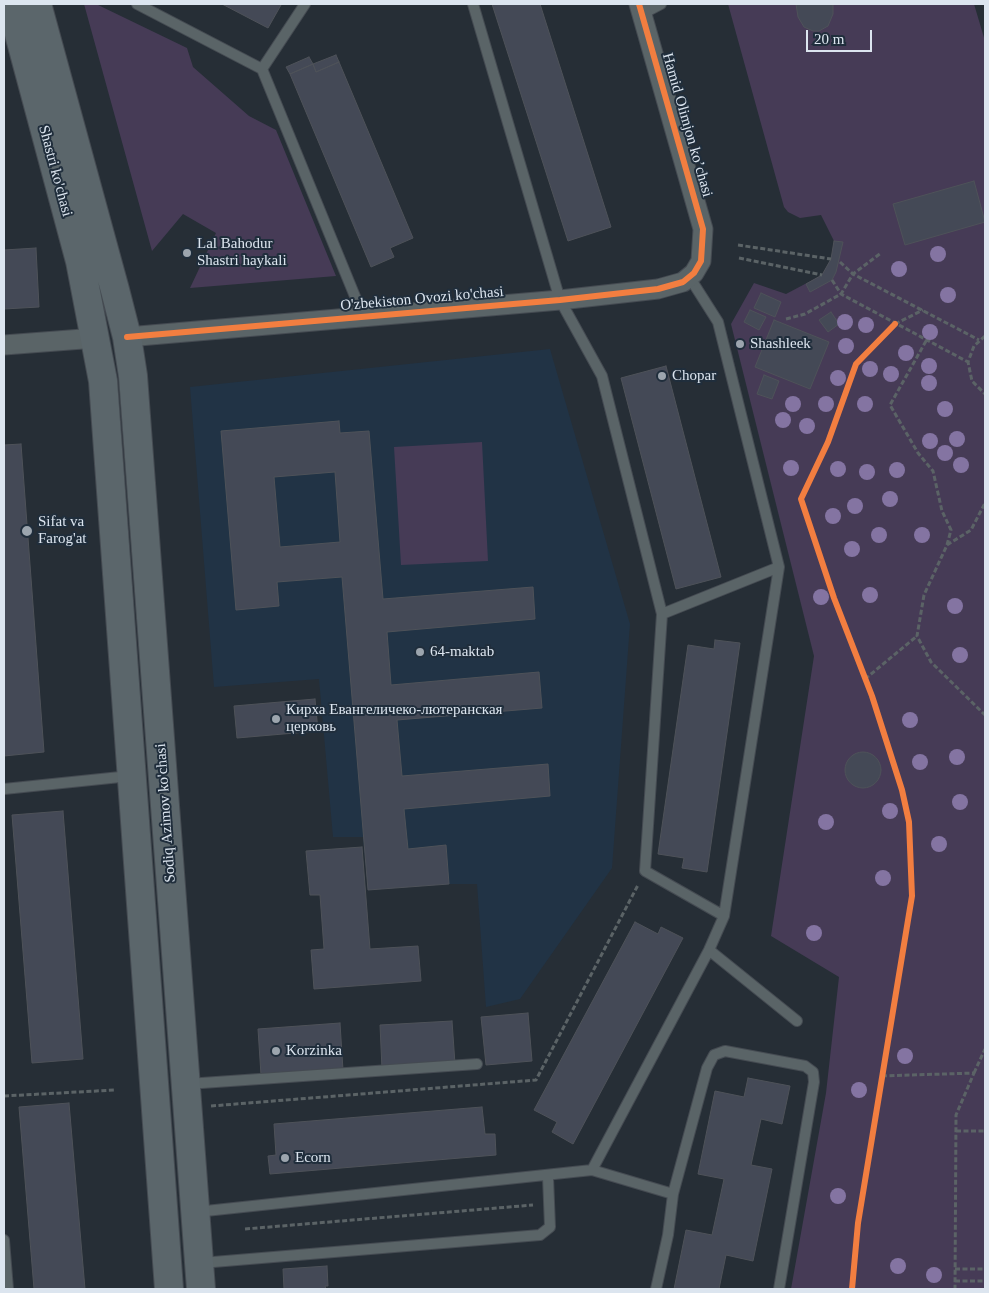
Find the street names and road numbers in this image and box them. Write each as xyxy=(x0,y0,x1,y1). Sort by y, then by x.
street label: Hamid Olimjon ko’chasi xyxy=(658,51,716,199)
street label: Shastri ko'chasi xyxy=(34,123,76,219)
street label: O'zbekiston Ovozi ko'chasi xyxy=(340,283,504,315)
street label: Sodiq Azimov ko'chasi xyxy=(152,743,180,883)

